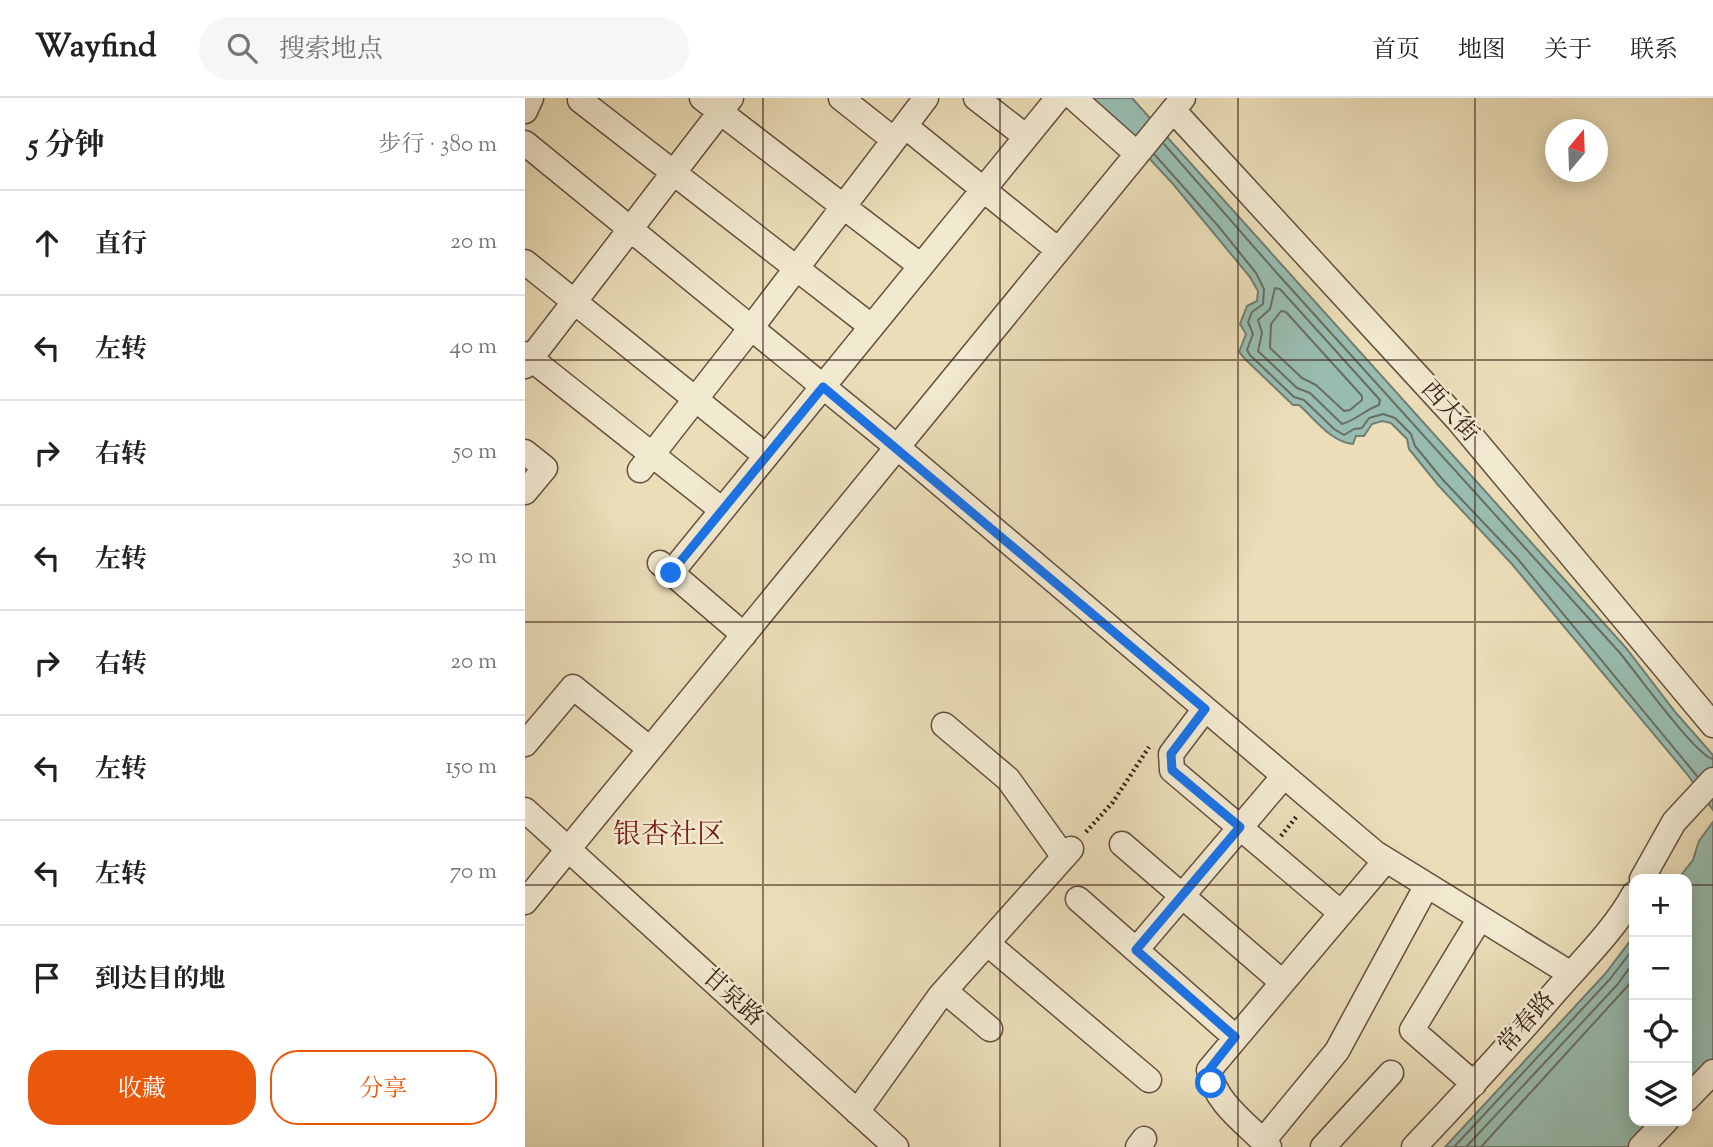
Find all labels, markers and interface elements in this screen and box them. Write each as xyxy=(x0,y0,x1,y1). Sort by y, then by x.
search box xyxy=(199,17,689,80)
text: Wayfind xyxy=(35,24,157,72)
icon: search xyxy=(223,29,261,67)
text: 搜索地点 xyxy=(279,32,383,69)
text: 首页 xyxy=(1372,34,1420,68)
text: 地图 xyxy=(1458,34,1506,68)
text: 关于 xyxy=(1544,34,1592,68)
text: 联系 xyxy=(1630,34,1678,68)
north arrow xyxy=(1545,119,1608,182)
text: 5 分钟 xyxy=(28,125,105,168)
text: 步行 · 380 m xyxy=(379,129,497,162)
icon: ahead xyxy=(28,224,66,262)
text: 20 m xyxy=(450,226,497,259)
text: 直行 xyxy=(95,227,147,264)
icon: left xyxy=(28,329,66,367)
text: 40 m xyxy=(450,331,497,364)
text: 左转 xyxy=(95,332,147,369)
street label: 西大街 xyxy=(1412,374,1486,450)
icon: right xyxy=(28,434,66,472)
text: 50 m xyxy=(453,436,497,469)
text: 右转 xyxy=(95,437,147,474)
icon: left xyxy=(28,539,66,577)
text: 30 m xyxy=(452,541,497,574)
text: 左转 xyxy=(95,542,147,579)
route end xyxy=(655,557,686,588)
icon: right xyxy=(28,644,66,682)
text: 20 m xyxy=(450,646,497,679)
text: 右转 xyxy=(95,647,147,684)
icon: left xyxy=(28,749,66,787)
text: 150 m xyxy=(445,751,497,784)
text: 左转 xyxy=(95,752,147,789)
district label: 银杏社区 xyxy=(613,816,725,856)
icon: left xyxy=(28,854,66,892)
text: 70 m xyxy=(450,856,497,889)
text: 左转 xyxy=(95,857,147,894)
map controls xyxy=(1629,874,1692,1126)
button: + xyxy=(1629,874,1692,937)
button: − xyxy=(1629,937,1692,1000)
icon: arrive xyxy=(28,959,66,997)
street label: 甘泉路 xyxy=(694,961,770,1035)
text: 到达目的地 xyxy=(95,962,225,999)
street label: 常春路 xyxy=(1491,985,1563,1061)
button: locate xyxy=(1629,1000,1692,1063)
button: 收藏 xyxy=(28,1050,256,1125)
button: 分享 xyxy=(270,1050,497,1125)
button: layers xyxy=(1629,1063,1692,1126)
route start xyxy=(1195,1067,1226,1098)

